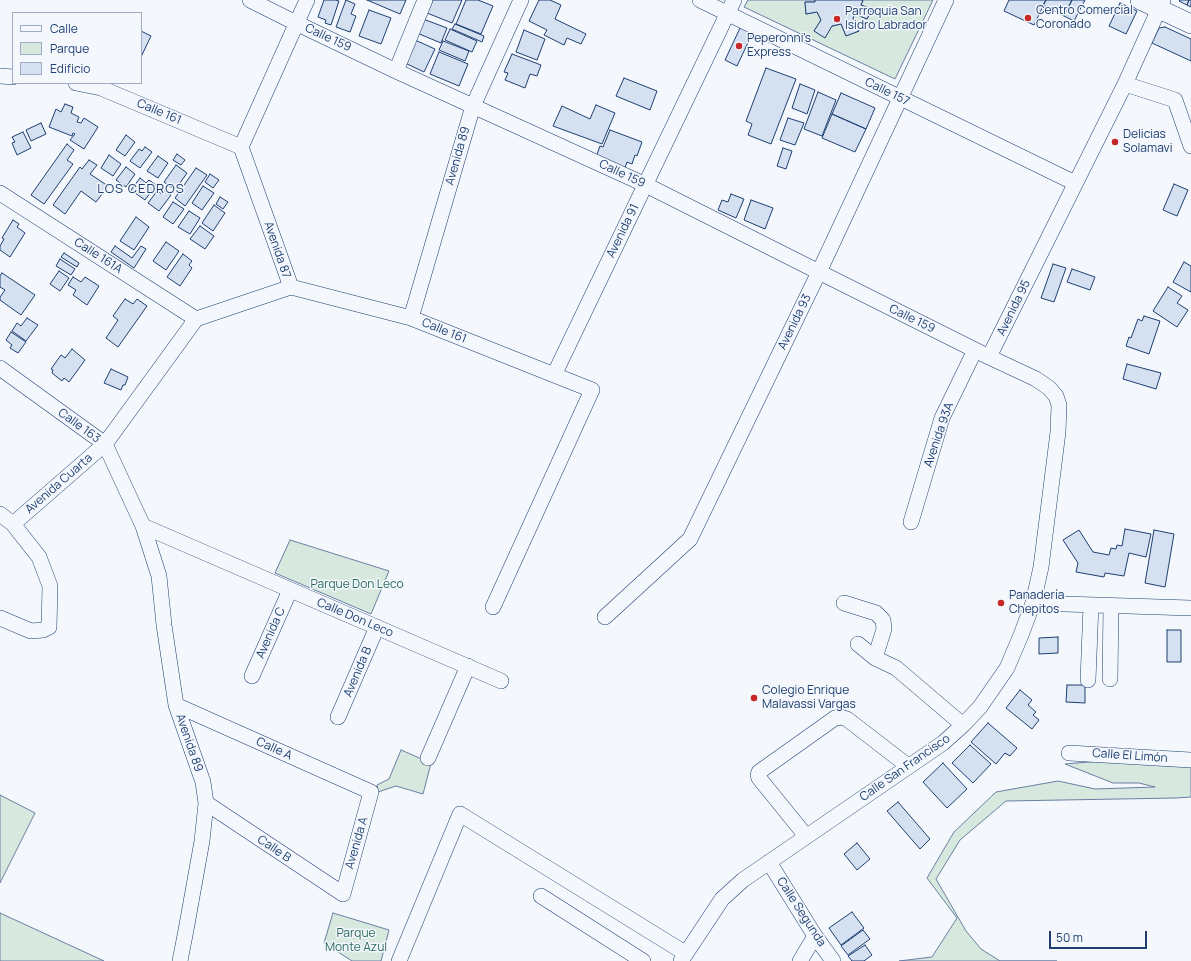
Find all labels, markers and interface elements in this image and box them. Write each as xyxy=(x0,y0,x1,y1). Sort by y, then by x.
place label: Centro Comercial Coronado xyxy=(1036,4,1133,32)
place label: Parroquia San Isidro Labrador xyxy=(845,5,927,33)
legend xyxy=(12,12,142,84)
marker: Centro Comercial Coronado xyxy=(1023,13,1033,23)
marker: Parroquia San Isidro Labrador xyxy=(832,14,842,24)
text: Calle xyxy=(50,20,78,37)
street label: Calle 159 xyxy=(303,21,353,55)
place label: Peperonni's Express xyxy=(747,32,811,60)
text: Parque xyxy=(50,40,89,57)
marker: Peperonni's Express xyxy=(734,41,744,51)
text: Edificio xyxy=(50,60,90,77)
street label: Calle 157 xyxy=(862,75,912,109)
street label: Calle 161 xyxy=(135,96,183,128)
street label: Avenida 89 xyxy=(443,125,473,187)
place label: Delicias Solamavi xyxy=(1123,128,1172,156)
marker: Delicias Solamavi xyxy=(1110,137,1120,147)
street label: Calle 159 xyxy=(597,157,647,191)
district label: LOS CEDROS xyxy=(97,181,185,197)
street label: Avenida 91 xyxy=(604,202,642,260)
street label: Avenida 87 xyxy=(261,220,293,280)
street label: Calle 161A xyxy=(71,235,125,277)
street label: Avenida 95 xyxy=(994,278,1034,338)
street label: Avenida 93 xyxy=(775,292,815,352)
street label: Calle 159 xyxy=(887,302,937,336)
street label: Calle 161 xyxy=(420,316,468,346)
street label: Avenida 93A xyxy=(921,401,957,469)
street label: Calle 163 xyxy=(55,406,103,446)
street label: Avenida Cuarta xyxy=(23,451,95,517)
park label: Parque Don Leco xyxy=(311,578,403,592)
place label: Panadería Chepitos xyxy=(1009,589,1064,617)
street label: Calle Don Leco xyxy=(315,595,395,641)
marker: Panadería Chepitos xyxy=(996,598,1006,608)
street label: Avenida C xyxy=(253,605,289,661)
street label: Avenida B xyxy=(341,645,375,699)
place label: Colegio Enrique Malavassi Vargas xyxy=(762,684,856,712)
marker: Colegio Enrique Malavassi Vargas xyxy=(749,693,759,703)
street label: Avenida 89 xyxy=(172,712,206,774)
street label: Calle San Francisco xyxy=(857,731,953,805)
street label: Calle A xyxy=(254,735,294,763)
street label: Calle El Limón xyxy=(1092,746,1168,766)
street label: Avenida A xyxy=(343,815,371,871)
street label: Calle B xyxy=(254,833,294,865)
street label: Calle Segunda xyxy=(773,875,829,949)
scale bar xyxy=(1051,923,1149,949)
park label: Parque Monte Azul xyxy=(325,927,387,955)
text: 50 m xyxy=(1056,929,1083,946)

